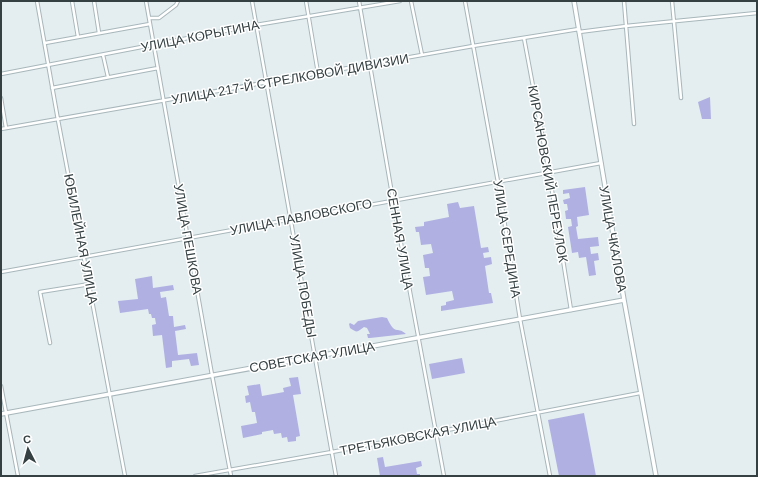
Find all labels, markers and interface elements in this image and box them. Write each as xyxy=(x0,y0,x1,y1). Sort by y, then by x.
street label: УЛИЦА КОРЫТИНА xyxy=(139,17,261,55)
street label: УЛИЦА 217-Й СТРЕЛКОВОЙ ДИВИЗИИ xyxy=(170,51,410,107)
street label: КИРСАНОВСКИЙ ПЕРЕУЛОК xyxy=(525,84,571,264)
street label: ЮБИЛЕЙНАЯ УЛИЦА xyxy=(61,172,101,306)
street label: УЛИЦА СЕРЕДИНА xyxy=(490,179,524,299)
street label: УЛИЦА ПЕШКОВА xyxy=(171,183,205,296)
street label: УЛИЦА ЧКАЛОВА xyxy=(596,184,630,294)
street label: СЕННАЯ УЛИЦА xyxy=(384,187,416,291)
street label: УЛИЦА ПАВЛОВСКОГО xyxy=(229,196,373,238)
street label: УЛИЦА ПОБЕДЫ xyxy=(287,233,319,339)
street label: СОВЕТСКАЯ УЛИЦА xyxy=(248,339,376,375)
street label: ТРЕТЬЯКОВСКАЯ УЛИЦА xyxy=(339,413,498,459)
north arrow xyxy=(8,429,48,469)
text: С xyxy=(22,433,32,445)

